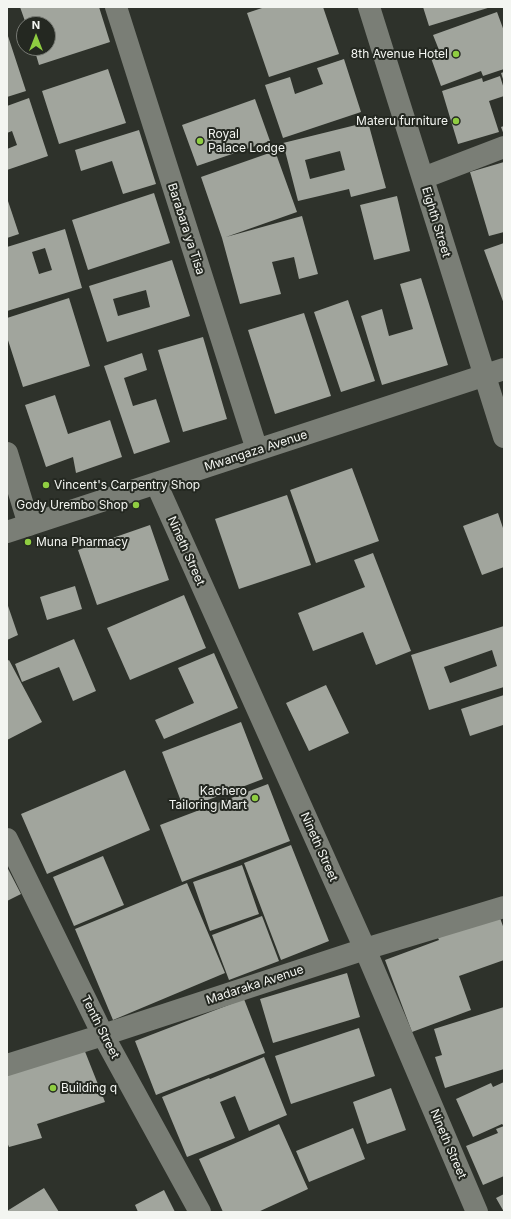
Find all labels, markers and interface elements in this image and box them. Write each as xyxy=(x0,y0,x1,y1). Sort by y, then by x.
north arrow xyxy=(16,16,56,56)
text: N xyxy=(32,18,40,32)
place label: 8th Avenue Hotel xyxy=(351,47,448,61)
marker: 8th Avenue Hotel xyxy=(451,49,461,59)
place label: Materu furniture xyxy=(356,114,448,128)
marker: Materu furniture xyxy=(451,116,461,126)
place label: Royal Palace Lodge xyxy=(208,127,285,155)
marker: Royal Palace Lodge xyxy=(195,136,205,146)
street label: Barabara ya Tisa xyxy=(164,182,208,276)
street label: Eighth Street xyxy=(418,185,454,259)
street label: Mwangaza Avenue xyxy=(203,428,309,474)
place label: Vincent's Carpentry Shop xyxy=(54,478,200,492)
marker: Vincent's Carpentry Shop xyxy=(41,480,51,490)
place label: Gody Urembo Shop xyxy=(16,498,128,512)
marker: Gody Urembo Shop xyxy=(131,500,141,510)
street label: Nineth Street xyxy=(164,514,208,588)
place label: Muna Pharmacy xyxy=(36,535,128,549)
marker: Muna Pharmacy xyxy=(23,537,33,547)
place label: Kachero Tailoring Mart xyxy=(169,784,247,812)
marker: Kachero Tailoring Mart xyxy=(250,793,260,803)
street label: Nineth Street xyxy=(297,810,341,884)
street label: Madaraka Avenue xyxy=(204,962,306,1008)
street label: Tenth Street xyxy=(78,993,122,1061)
place label: Building q xyxy=(61,1081,117,1095)
marker: Building q xyxy=(48,1083,58,1093)
street label: Nineth Street xyxy=(427,1107,469,1181)

